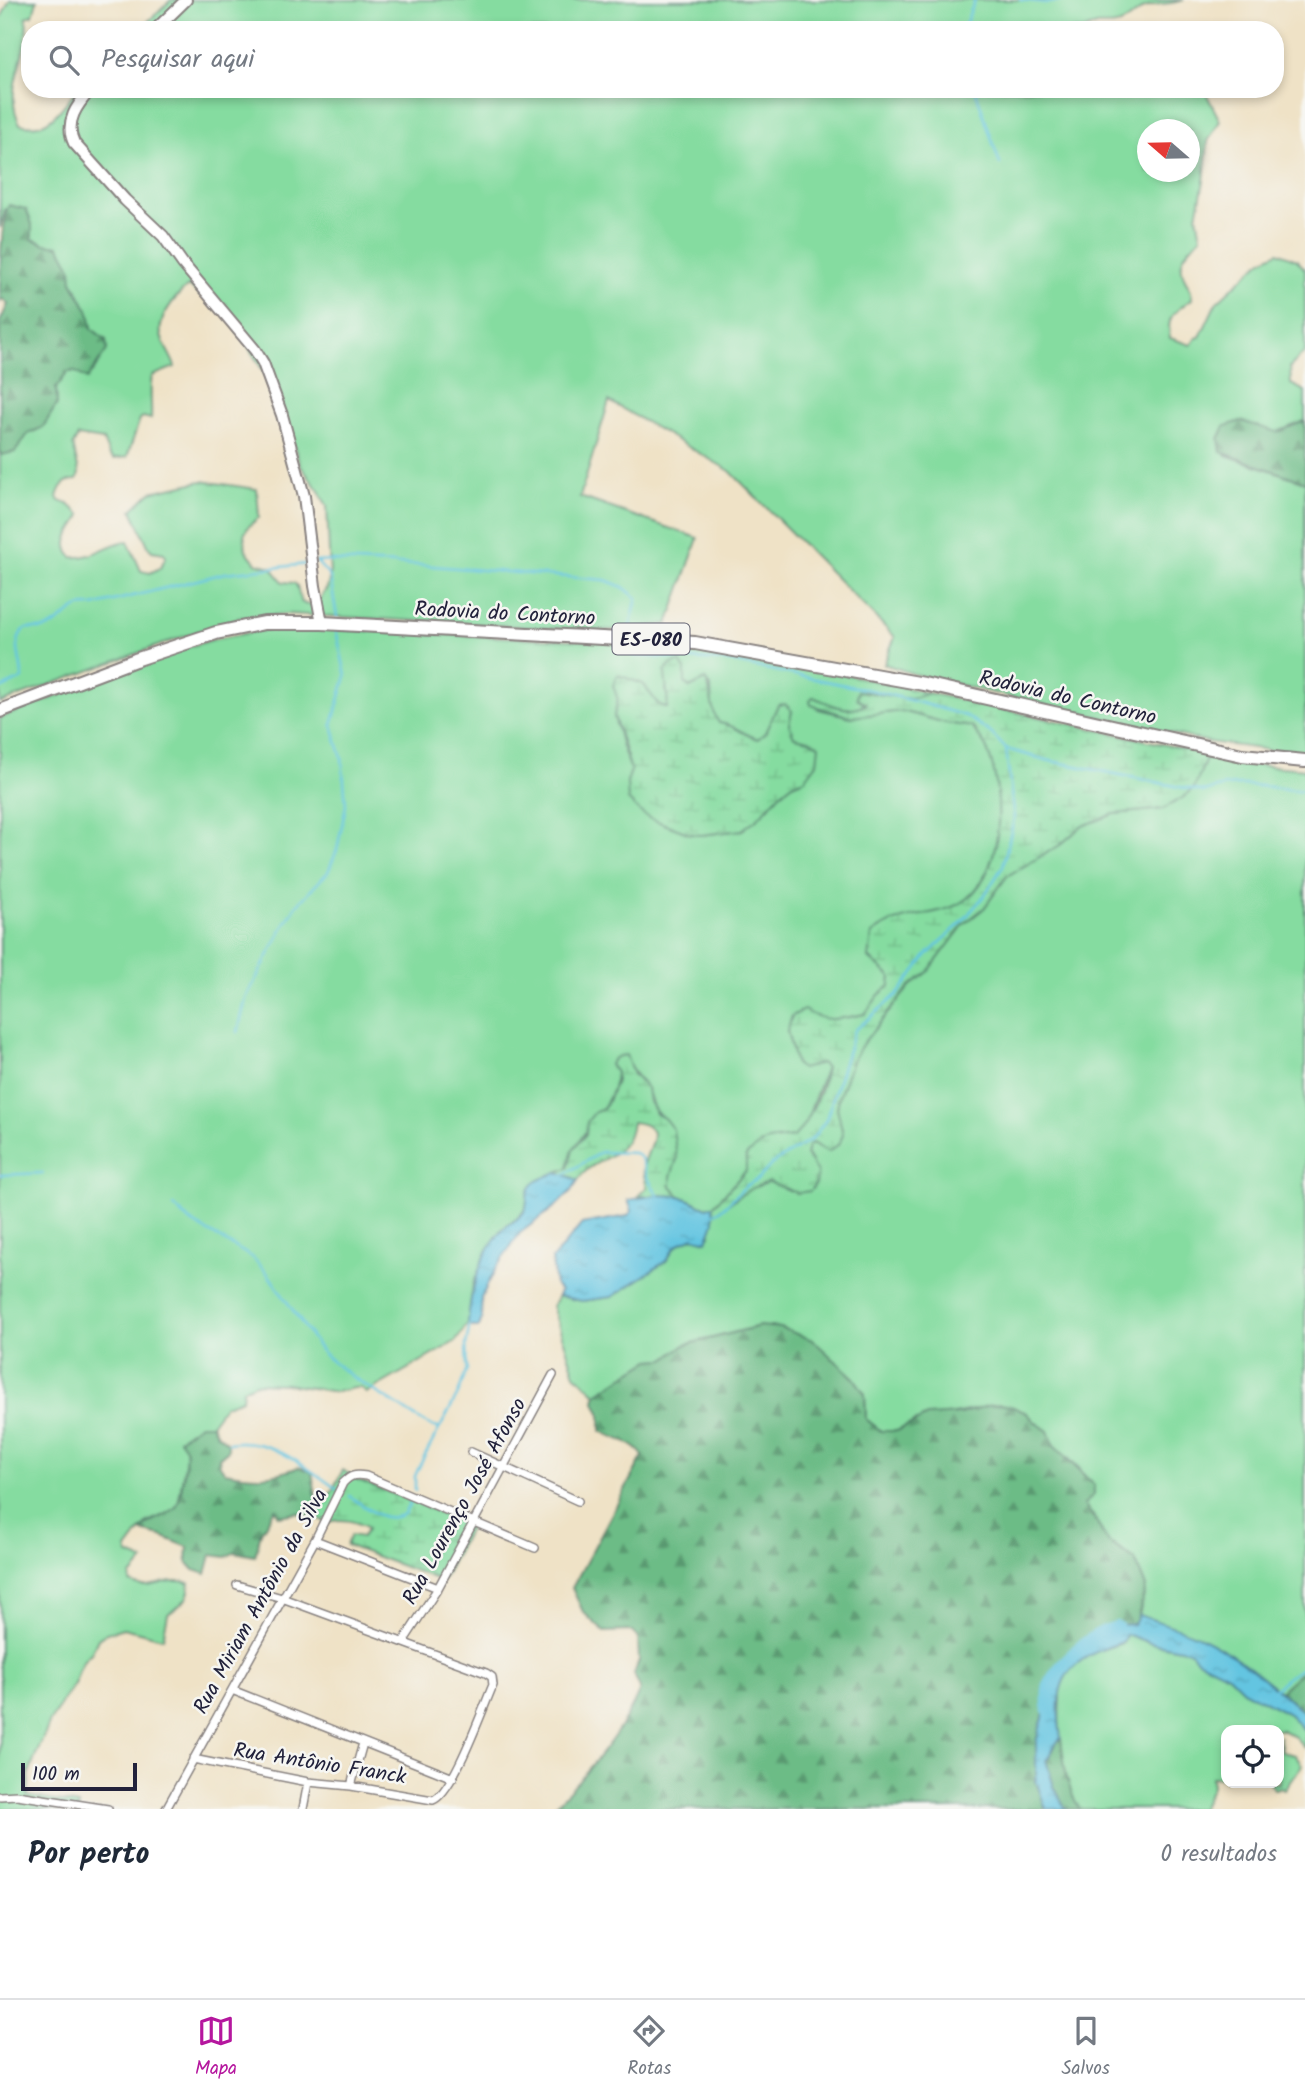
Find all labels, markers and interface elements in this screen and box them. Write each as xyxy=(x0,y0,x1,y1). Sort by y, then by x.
search box xyxy=(21,21,1284,98)
text: Pesquisar aqui xyxy=(101,39,254,81)
icon: search xyxy=(45,41,83,79)
north arrow xyxy=(1137,119,1200,182)
street label: Rodovia do Contorno xyxy=(414,593,596,636)
road number: ES-080 xyxy=(612,624,690,654)
street label: Rodovia do Contorno xyxy=(976,662,1160,735)
street label: Rua Lourenço José Afonso xyxy=(395,1392,536,1611)
street label: Rua Miriam Antônio da Silva xyxy=(185,1483,337,1721)
map controls xyxy=(1221,1725,1284,1788)
button: locate xyxy=(1221,1725,1284,1788)
street label: Rua Antônio Franck xyxy=(231,1735,409,1794)
scale bar xyxy=(21,1760,136,1792)
text: 100 m xyxy=(32,1760,80,1790)
text: Por perto xyxy=(28,1831,149,1879)
text: 0 resultados xyxy=(1160,1837,1277,1873)
tab: Mapa xyxy=(195,2012,237,2084)
tab: Rotas xyxy=(627,2012,671,2084)
tab: Salvos xyxy=(1062,2012,1110,2084)

